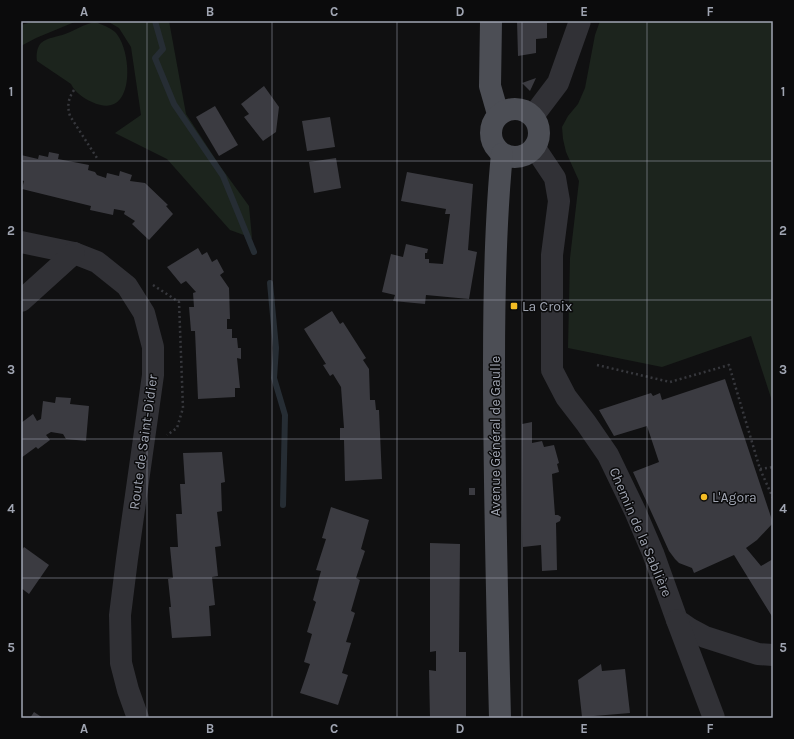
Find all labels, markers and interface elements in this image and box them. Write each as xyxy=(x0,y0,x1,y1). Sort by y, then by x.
text: A xyxy=(80,4,88,19)
text: B xyxy=(206,4,214,19)
text: C xyxy=(330,4,338,19)
text: D xyxy=(456,4,465,19)
text: E xyxy=(580,4,588,19)
text: F xyxy=(706,4,714,19)
text: 1 xyxy=(9,84,13,99)
text: 1 xyxy=(781,84,785,99)
text: 2 xyxy=(7,223,15,238)
text: 2 xyxy=(779,223,787,238)
place label: La Croix xyxy=(522,298,572,315)
marker: La Croix xyxy=(509,301,519,311)
street label: Avenue Général de Gaulle xyxy=(487,356,504,516)
text: 3 xyxy=(7,362,15,377)
text: 3 xyxy=(779,362,787,377)
street label: Route de Saint-Didier xyxy=(126,372,162,511)
street label: Chemin de la Sablière xyxy=(606,465,676,600)
place label: L'Agora xyxy=(712,489,757,506)
marker: L'Agora xyxy=(699,492,709,502)
text: 4 xyxy=(7,501,15,516)
text: 4 xyxy=(779,501,787,516)
text: 5 xyxy=(7,640,15,655)
text: 5 xyxy=(779,640,787,655)
text: A xyxy=(80,721,88,736)
text: B xyxy=(206,721,214,736)
text: C xyxy=(330,721,338,736)
text: D xyxy=(456,721,465,736)
text: E xyxy=(580,721,588,736)
text: F xyxy=(706,721,714,736)

